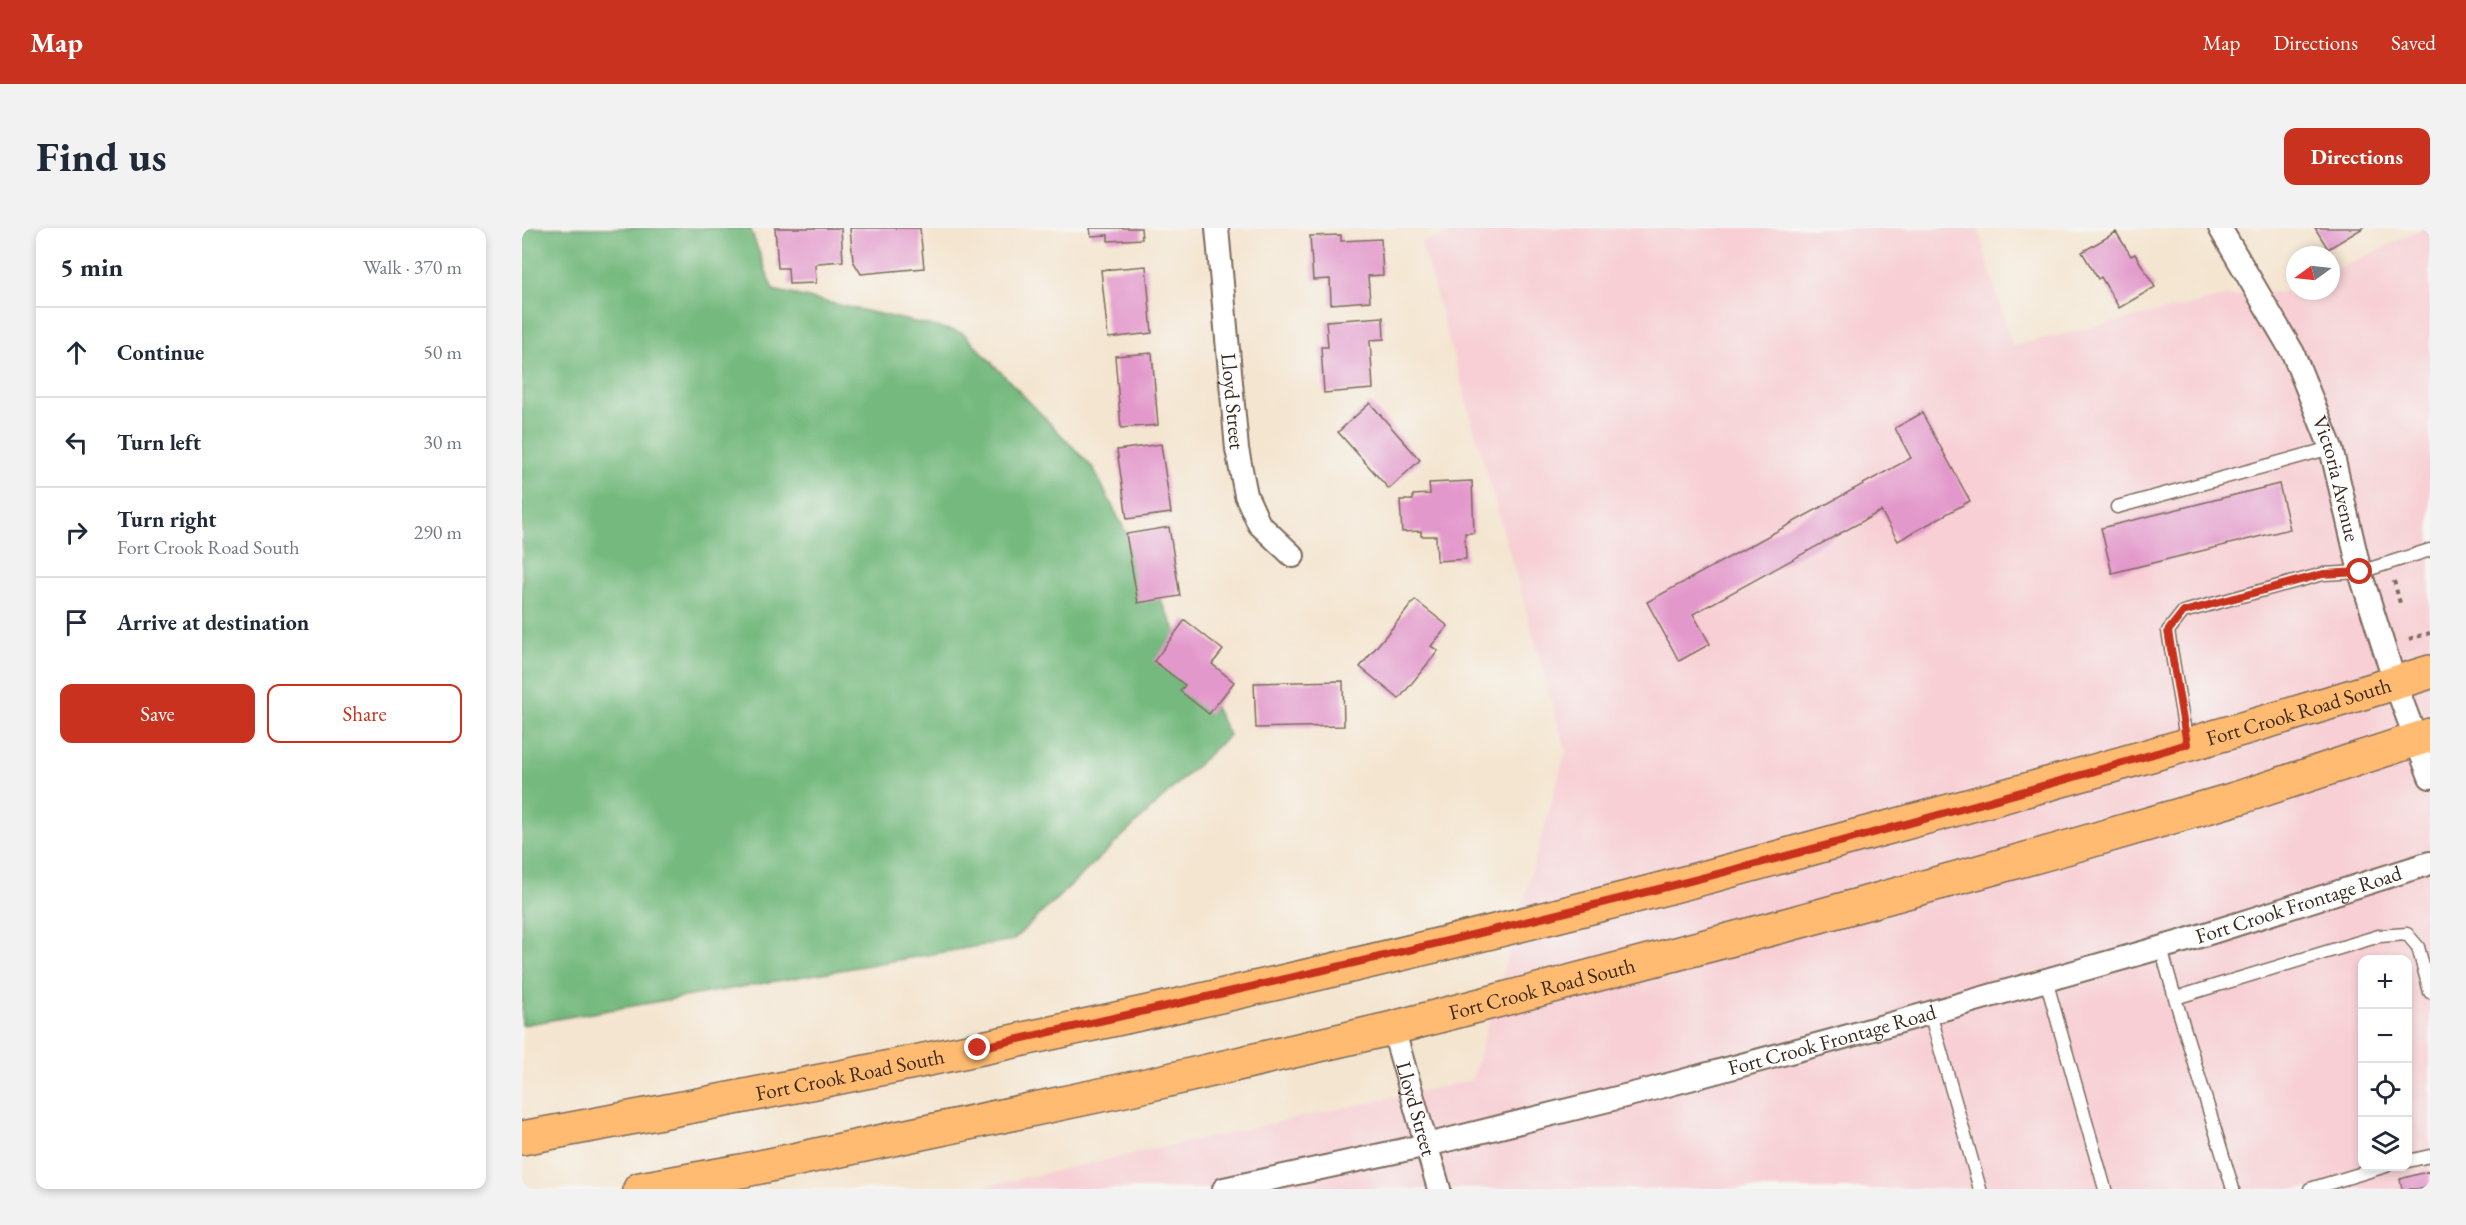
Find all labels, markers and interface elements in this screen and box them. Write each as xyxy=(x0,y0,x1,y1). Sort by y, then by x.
text: Map xyxy=(30,24,83,60)
text: Map xyxy=(2203,29,2240,56)
text: Directions xyxy=(2273,29,2358,56)
text: Saved xyxy=(2391,29,2436,56)
button: Directions xyxy=(2284,128,2430,185)
text: Find us xyxy=(36,129,167,184)
north arrow xyxy=(2286,246,2340,300)
text: 5 min xyxy=(60,250,123,284)
text: Walk · 370 m xyxy=(363,254,462,280)
icon: ahead xyxy=(60,336,93,369)
text: Continue xyxy=(117,338,204,367)
text: 50 m xyxy=(423,339,462,365)
street label: Lloyd Street xyxy=(1215,352,1251,451)
street label: Victoria Avenue xyxy=(2306,411,2366,544)
icon: left xyxy=(60,426,93,459)
text: Turn left xyxy=(117,428,201,457)
text: 30 m xyxy=(423,429,462,455)
text: Turn right xyxy=(117,505,216,534)
icon: right xyxy=(60,516,93,549)
text: 290 m xyxy=(414,519,462,545)
text: Fort Crook Road South xyxy=(117,534,299,560)
route start xyxy=(2346,558,2372,584)
icon: arrive xyxy=(60,606,93,639)
text: Arrive at destination xyxy=(117,608,309,637)
street label: Fort Crook Road South xyxy=(2203,671,2395,752)
button: Save xyxy=(60,684,255,743)
button: Share xyxy=(267,684,462,743)
street label: Fort Crook Frontage Road xyxy=(2192,859,2405,950)
street label: Fort Crook Road South xyxy=(1446,951,1638,1026)
map controls xyxy=(2358,955,2412,1171)
button: + xyxy=(2358,955,2412,1009)
street label: Fort Crook Frontage Road xyxy=(1725,998,1939,1081)
button: − xyxy=(2358,1009,2412,1063)
route end xyxy=(964,1034,990,1060)
street label: Fort Crook Road South xyxy=(753,1042,947,1107)
street label: Lloyd Street xyxy=(1390,1058,1443,1159)
button: locate xyxy=(2358,1063,2412,1117)
button: layers xyxy=(2358,1117,2412,1171)

